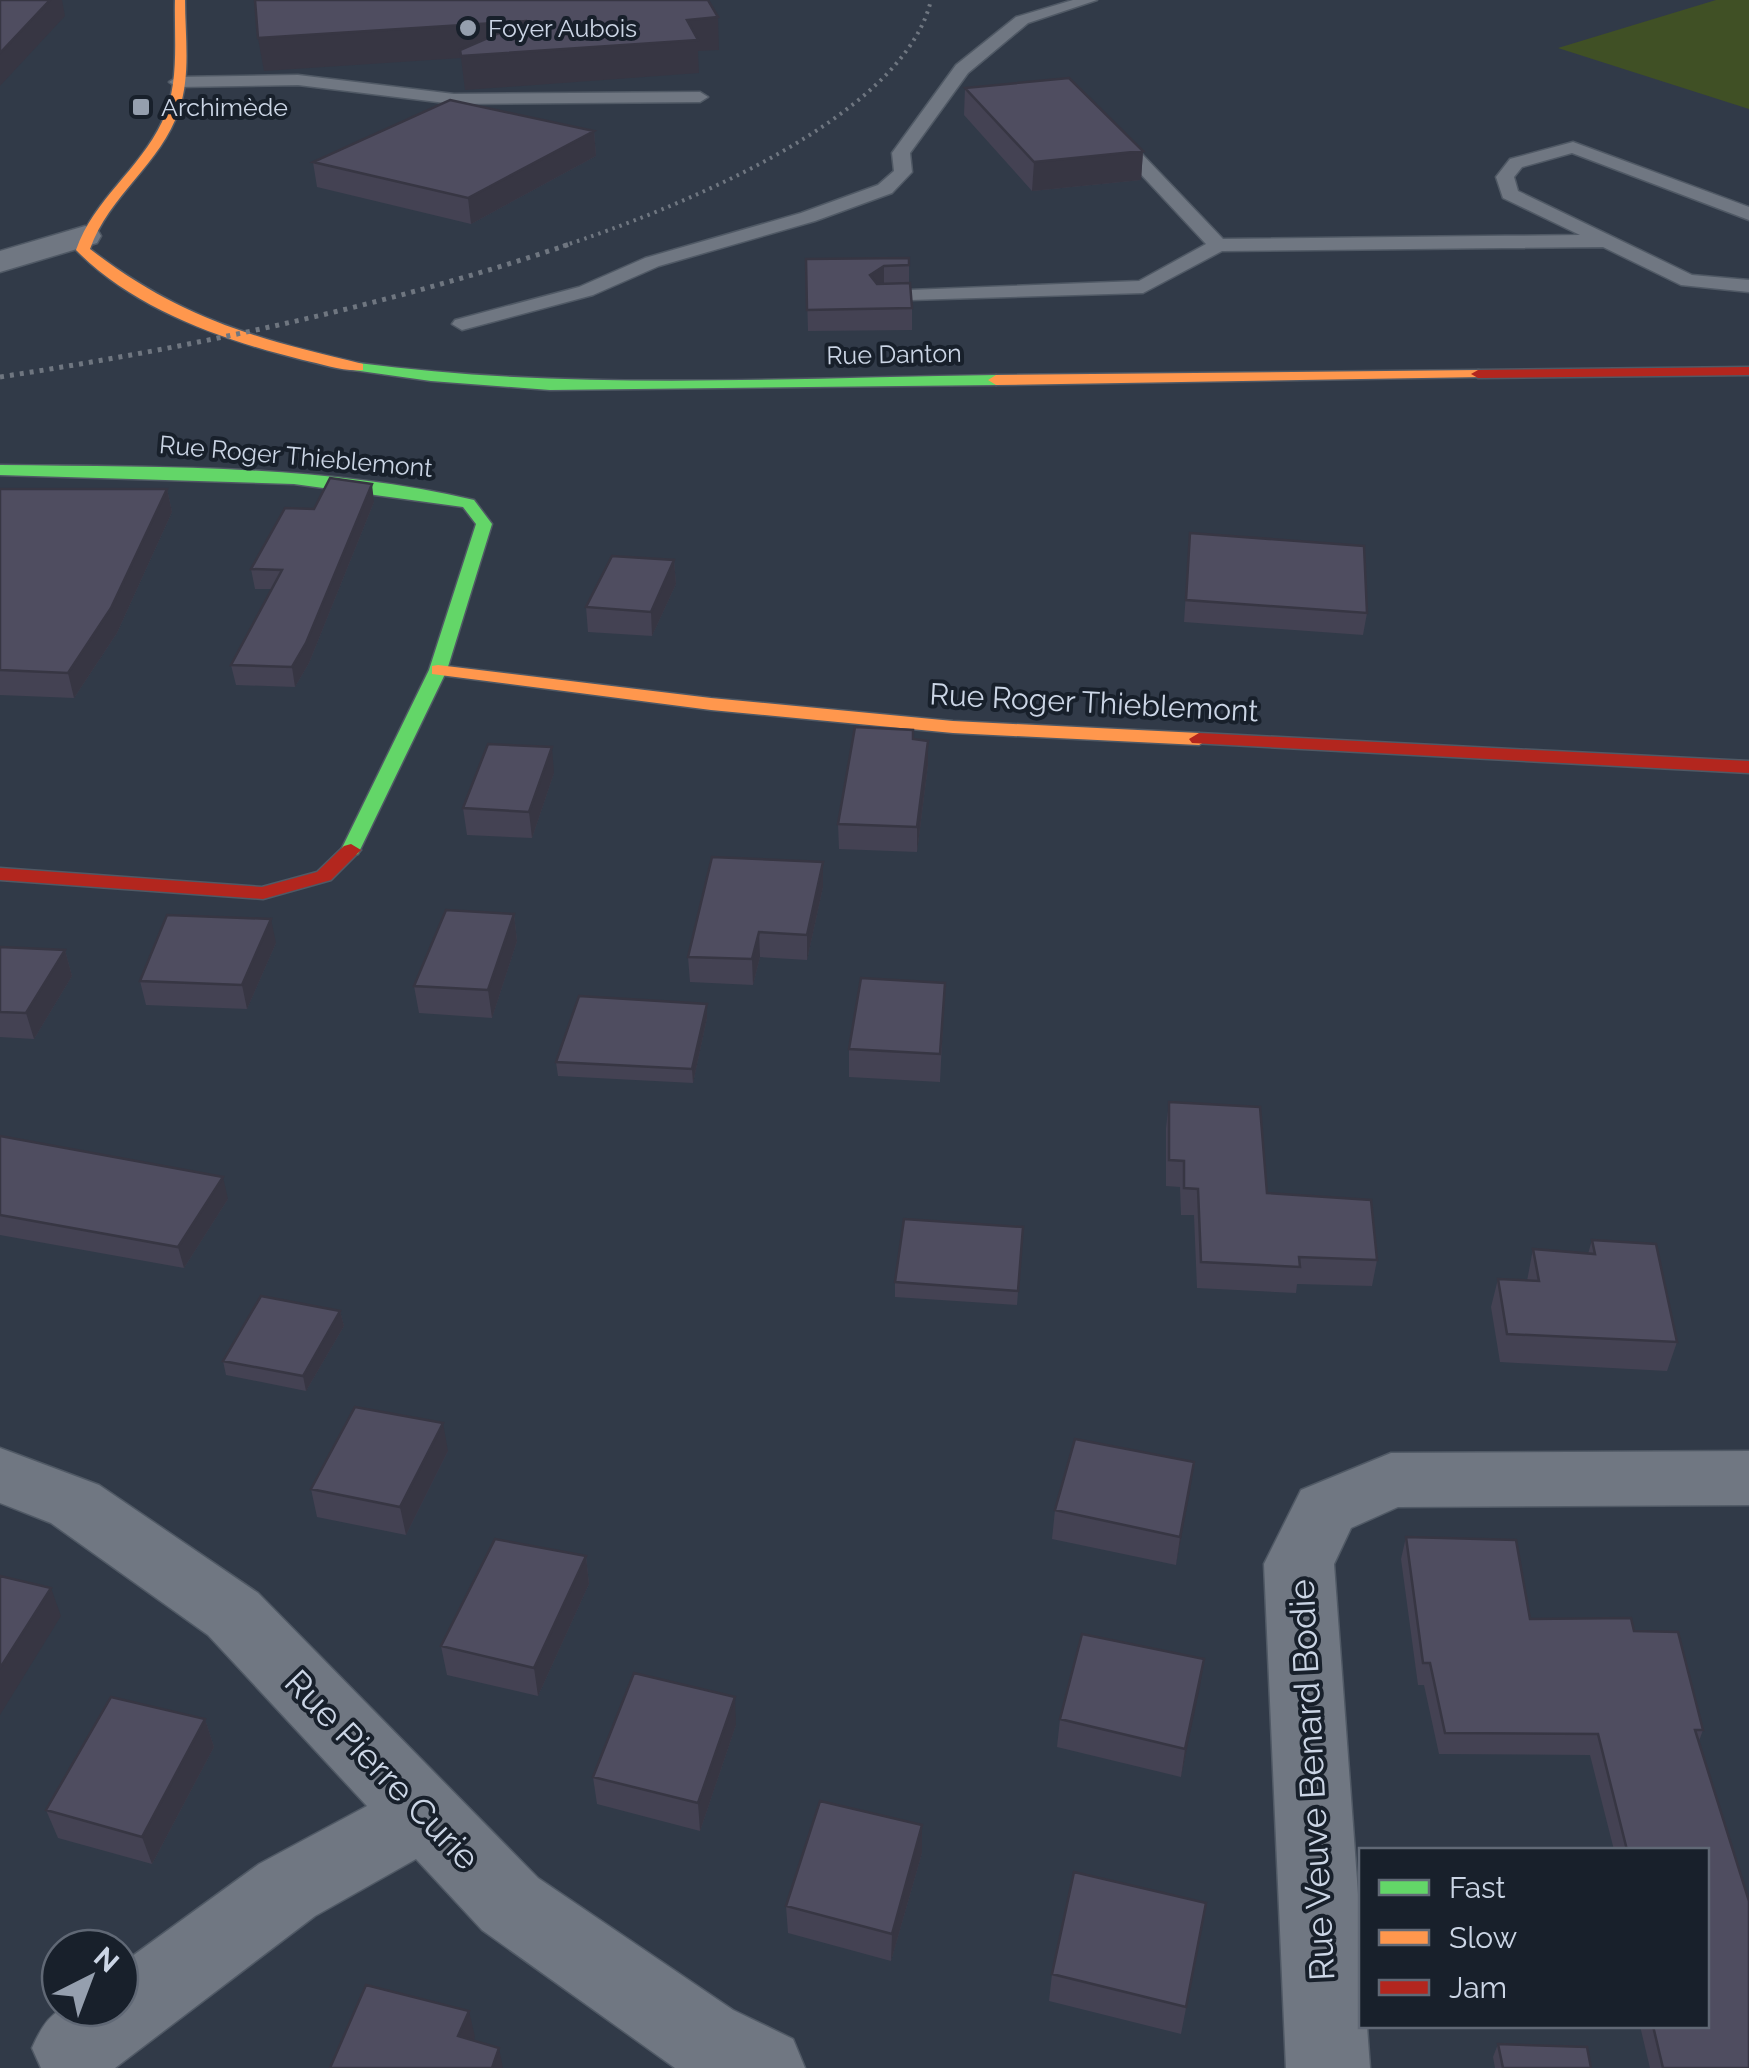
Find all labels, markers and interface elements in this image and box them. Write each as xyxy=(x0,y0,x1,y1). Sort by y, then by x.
place label: Foyer Aubois xyxy=(488,13,637,43)
marker: Foyer Aubois xyxy=(457,17,479,39)
place label: Archimède xyxy=(161,92,288,122)
marker: Archimède xyxy=(130,96,152,118)
street label: Rue Danton xyxy=(826,338,962,370)
street label: Rue Roger Thieblemont xyxy=(158,429,435,483)
street label: Rue Roger Thieblemont xyxy=(929,676,1259,729)
street label: Rue Veuve Benard Bodie xyxy=(1281,1578,1342,1982)
street label: Rue Pierre Curie xyxy=(277,1661,488,1878)
legend xyxy=(1359,1848,1709,2028)
text: Fast xyxy=(1449,1870,1506,1905)
text: Slow xyxy=(1449,1920,1517,1955)
north arrow xyxy=(40,1928,140,2028)
text: N xyxy=(87,1940,125,1979)
text: Jam xyxy=(1449,1970,1507,2005)

